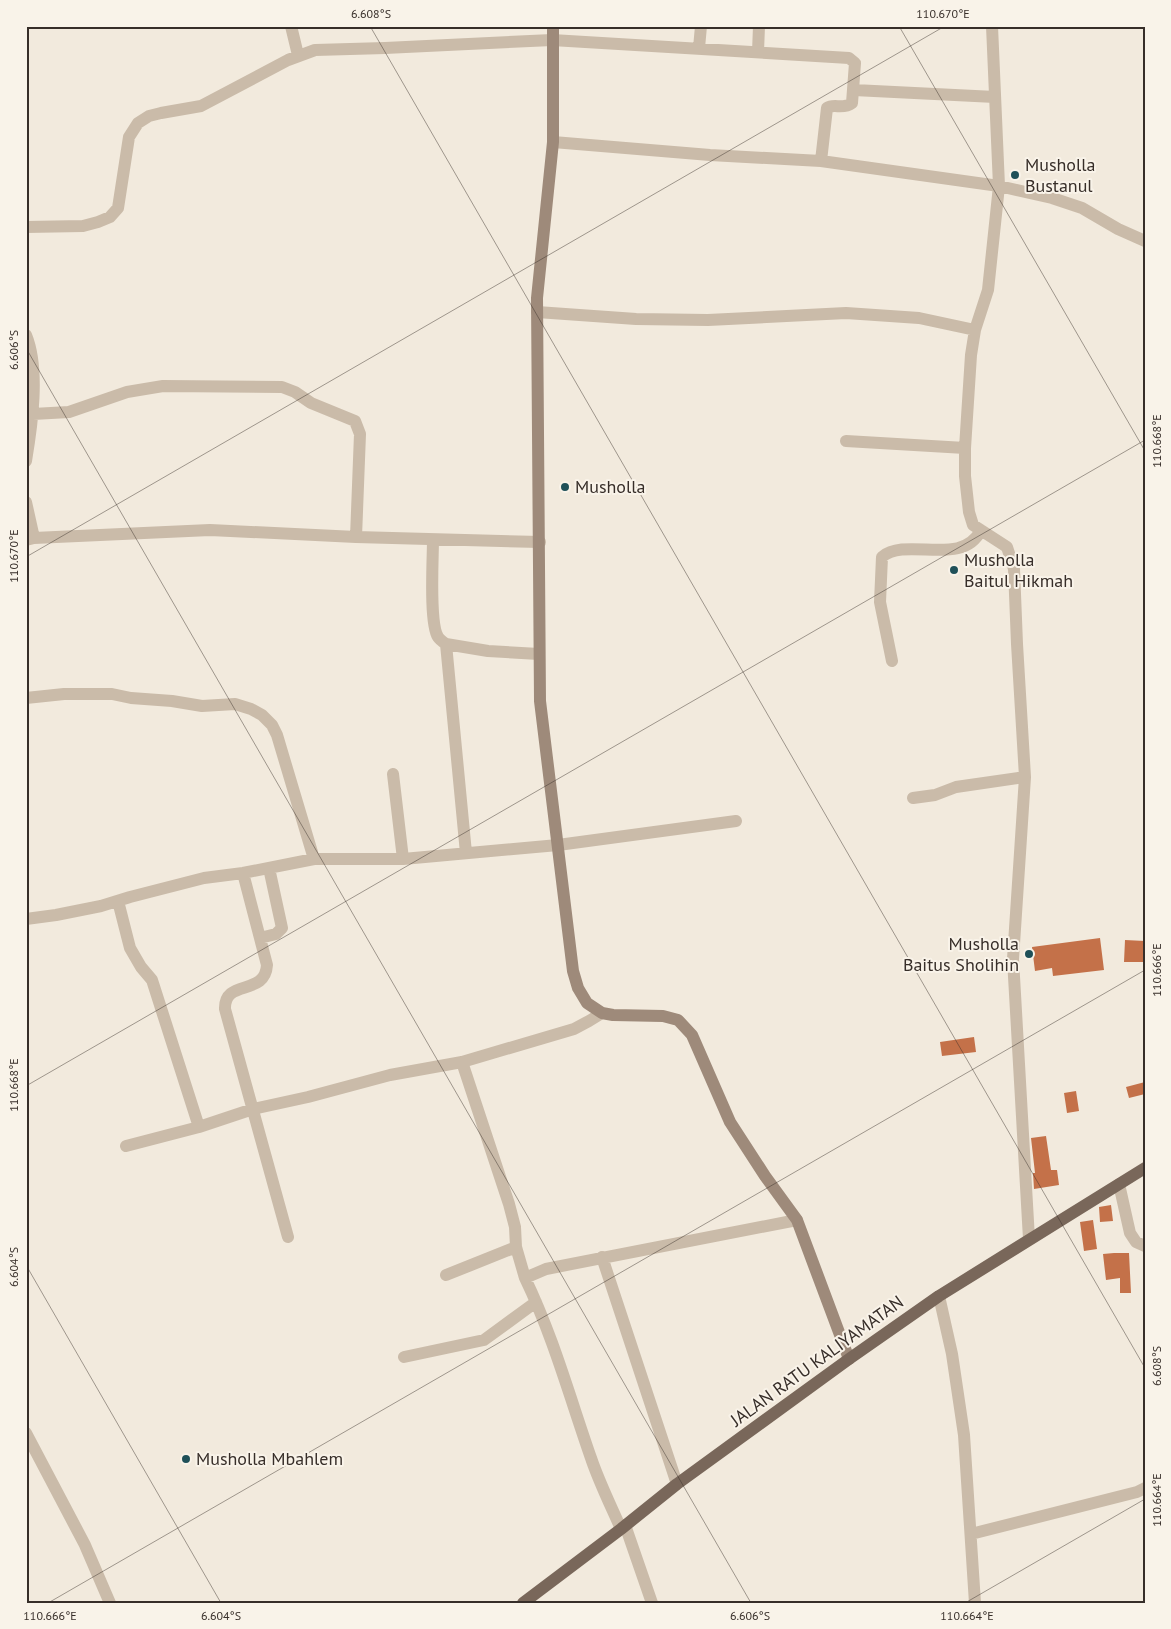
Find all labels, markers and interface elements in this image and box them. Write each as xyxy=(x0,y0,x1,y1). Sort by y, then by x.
text: 6.608°S xyxy=(351,6,391,21)
text: 110.670°E xyxy=(916,6,970,21)
place label: Musholla Bustanul xyxy=(1025,153,1095,197)
marker: Musholla Bustanul xyxy=(1009,169,1021,181)
text: 6.606°S xyxy=(6,330,21,370)
text: 110.668°E xyxy=(1149,414,1164,468)
place label: Musholla xyxy=(575,475,645,498)
marker: Musholla xyxy=(559,481,571,493)
text: 110.670°E xyxy=(6,529,21,583)
place label: Musholla Baitul Hikmah xyxy=(964,548,1073,592)
marker: Musholla Baitul Hikmah xyxy=(948,564,960,576)
place label: Musholla Baitus Sholihin xyxy=(903,932,1019,976)
text: 110.666°E xyxy=(1149,943,1164,997)
marker: Musholla Baitus Sholihin xyxy=(1023,948,1035,960)
text: 110.668°E xyxy=(6,1058,21,1112)
text: 6.604°S xyxy=(6,1247,21,1287)
street label: JALAN RATU KALIYAMATAN xyxy=(725,1290,908,1432)
text: 6.608°S xyxy=(1149,1346,1164,1386)
place label: Musholla Mbahlem xyxy=(196,1447,343,1470)
marker: Musholla Mbahlem xyxy=(180,1453,192,1465)
text: 110.664°E xyxy=(1149,1473,1164,1527)
text: 110.666°E xyxy=(23,1608,77,1623)
text: 6.604°S xyxy=(201,1608,241,1623)
text: 6.606°S xyxy=(730,1608,770,1623)
text: 110.664°E xyxy=(940,1608,994,1623)

